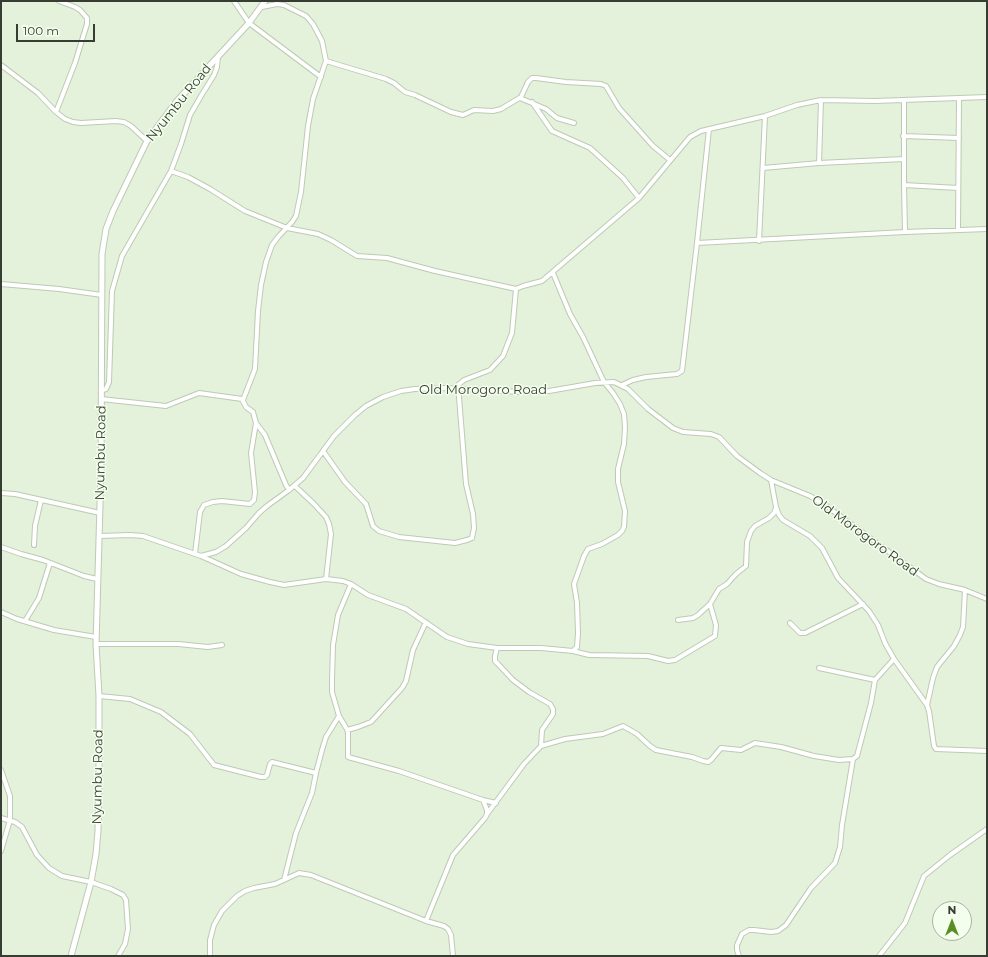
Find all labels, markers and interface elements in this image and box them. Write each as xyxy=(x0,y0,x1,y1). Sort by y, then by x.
scale bar xyxy=(18,16,97,42)
text: 100 m xyxy=(23,23,59,38)
street label: Nyumbu Road xyxy=(143,61,215,145)
street label: Old Morogoro Road xyxy=(419,382,547,398)
street label: Nyumbu Road xyxy=(92,405,110,501)
street label: Old Morogoro Road xyxy=(809,492,921,580)
street label: Nyumbu Road xyxy=(89,729,107,825)
north arrow xyxy=(932,901,972,941)
text: N xyxy=(948,903,956,917)

